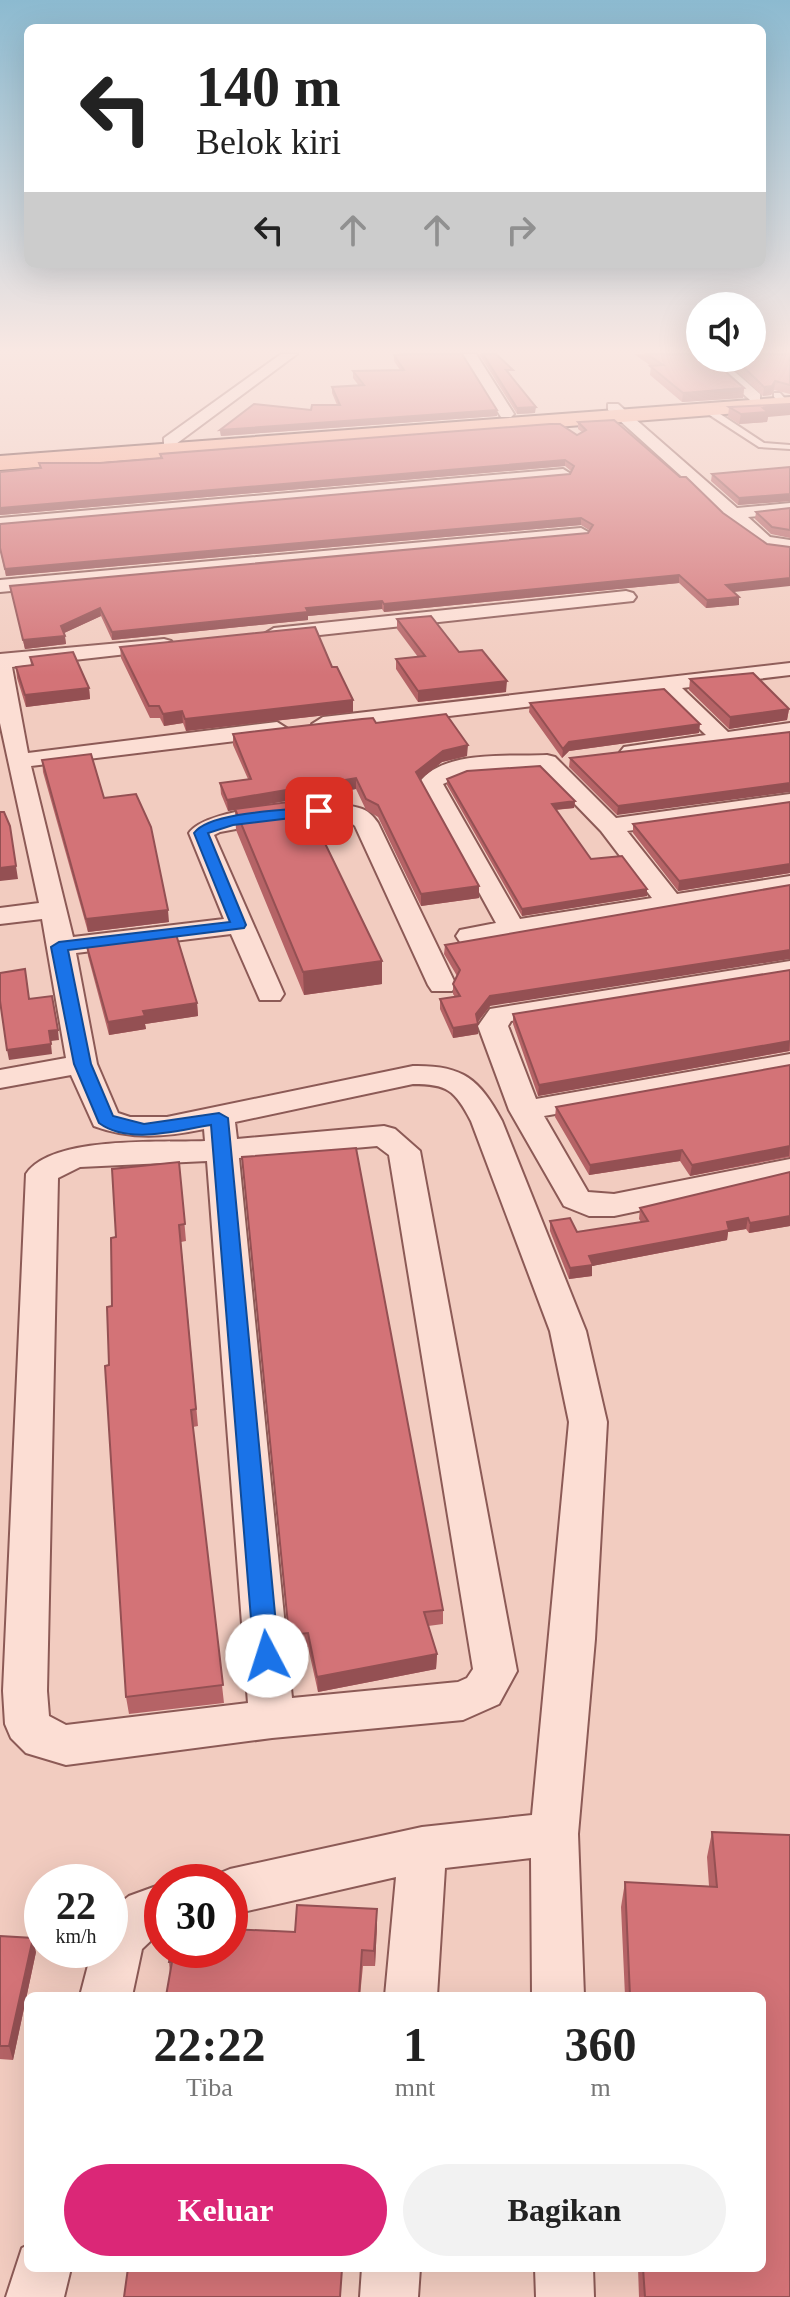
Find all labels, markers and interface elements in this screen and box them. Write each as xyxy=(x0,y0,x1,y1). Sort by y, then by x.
icon: left xyxy=(64,56,168,160)
text: 140 m xyxy=(196,56,341,118)
text: Belok kiri xyxy=(196,122,341,162)
icon: left xyxy=(247,208,291,252)
icon: ahead xyxy=(331,208,375,252)
icon: ahead xyxy=(415,208,459,252)
icon: right xyxy=(499,208,543,252)
map controls xyxy=(686,292,766,372)
button: sound xyxy=(686,292,766,372)
pin xyxy=(285,777,353,845)
icon: arrive xyxy=(297,789,341,833)
position arrow xyxy=(225,1614,309,1698)
speed limit sign: 30 xyxy=(144,1864,248,1968)
text: 22 xyxy=(56,1883,96,1928)
text: km/h xyxy=(55,1925,97,1947)
text: 22:22 xyxy=(153,2018,265,2071)
text: 1 xyxy=(403,2018,427,2071)
text: 360 xyxy=(565,2018,637,2071)
text: Tiba xyxy=(186,2073,233,2102)
text: mnt xyxy=(395,2073,435,2102)
text: m xyxy=(590,2073,611,2102)
button: Keluar xyxy=(64,2164,387,2256)
button: Bagikan xyxy=(403,2164,726,2256)

